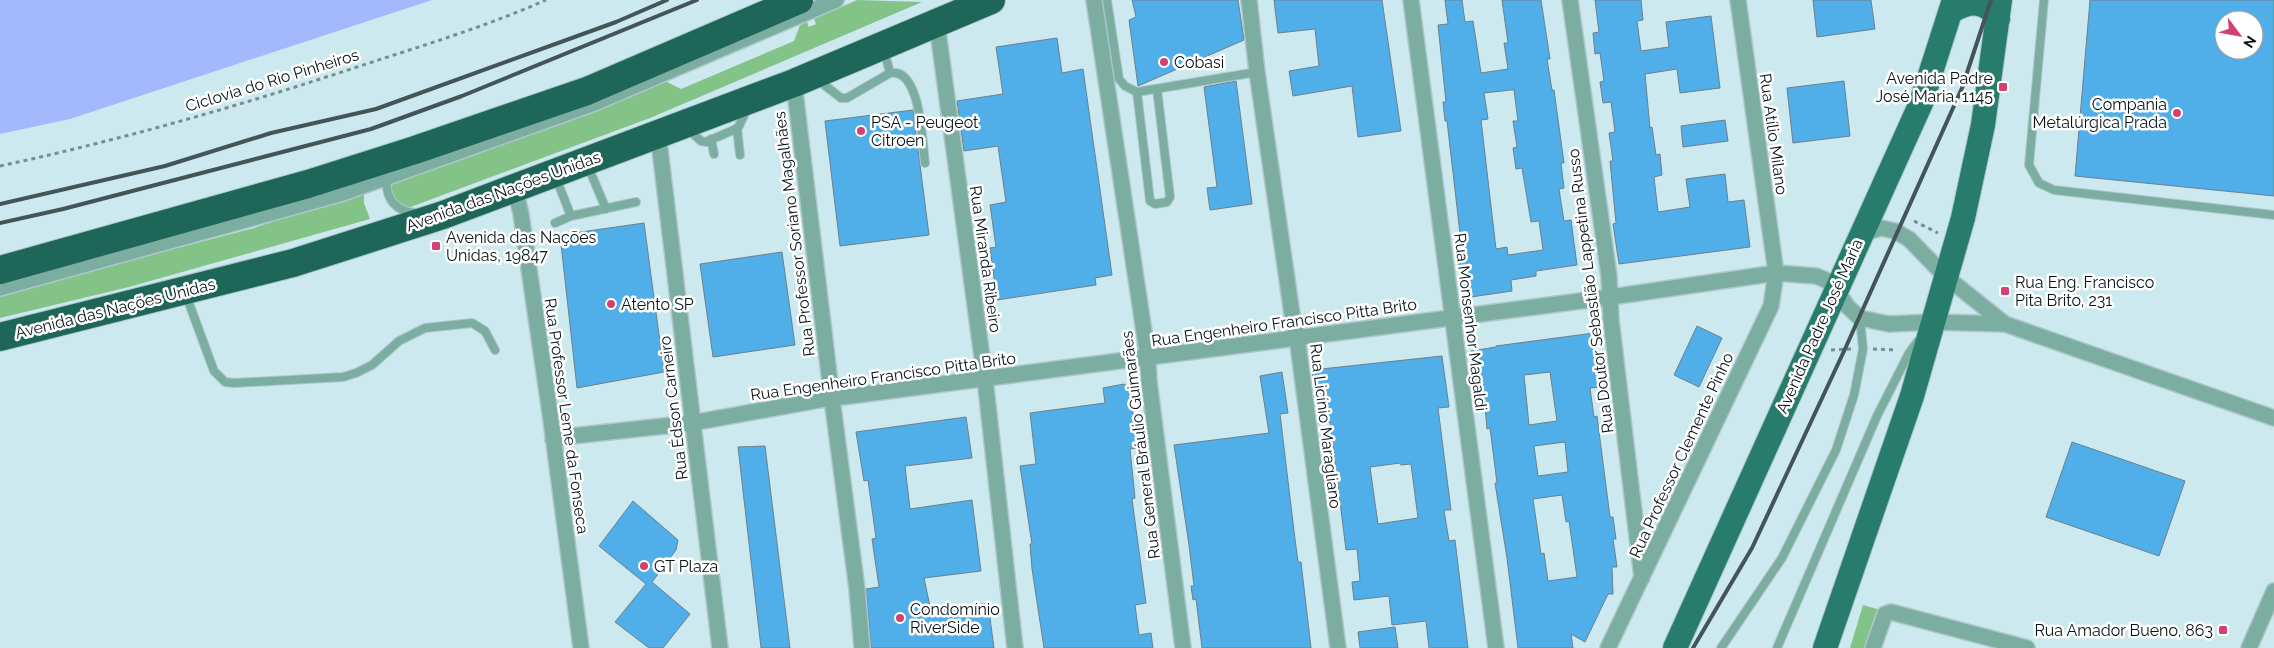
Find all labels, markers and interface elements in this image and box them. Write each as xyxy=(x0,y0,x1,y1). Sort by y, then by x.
north arrow xyxy=(2214,10,2264,60)
text: N xyxy=(2240,33,2260,51)
street label: Ciclovia do Rio Pinheiros xyxy=(183,45,361,116)
place label: Cobasi xyxy=(1174,53,1224,72)
marker: Cobasi xyxy=(1158,56,1170,68)
place label: Avenida Padre José Maria, 1145 xyxy=(1875,69,1993,106)
street label: Rua Atílio Milano xyxy=(1756,72,1791,196)
marker: Avenida Padre José Maria, 1145 xyxy=(1997,81,2009,93)
place label: Compania Metalúrgica Prada xyxy=(2033,95,2167,132)
marker: Compania Metalúrgica Prada xyxy=(2171,107,2183,119)
street label: Rua Professor Soriano Magalhães xyxy=(770,110,819,358)
place label: PSA - Peugeot Citroen xyxy=(871,113,979,150)
marker: PSA - Peugeot Citroen xyxy=(855,125,867,137)
street label: Avenida das Nações Unidas xyxy=(403,147,603,236)
street label: Rua Doutor Sebastião Lappetina Russo xyxy=(1564,148,1617,434)
street label: Rua Miranda Ribeiro xyxy=(966,184,1005,334)
place label: Avenida das Nações Unidas, 19847 xyxy=(446,228,597,265)
street label: Rua Monsenhor Magaldi xyxy=(1450,232,1491,412)
street label: Avenida Padre José Maria xyxy=(1772,236,1867,416)
marker: Avenida das Nações Unidas, 19847 xyxy=(430,240,442,252)
place label: Rua Eng. Francisco Pita Brito, 231 xyxy=(2015,273,2154,310)
street label: Avenida das Nações Unidas xyxy=(13,274,217,343)
marker: Rua Eng. Francisco Pita Brito, 231 xyxy=(1999,285,2011,297)
street label: Rua Engenheiro Francisco Pitta Brito xyxy=(1150,294,1418,351)
place label: Atento SP xyxy=(621,295,694,314)
street label: Rua Professor Leme da Fonseca xyxy=(541,297,592,535)
marker: Atento SP xyxy=(605,298,617,310)
street label: Rua General Bráulio Guimarães xyxy=(1117,330,1164,560)
street label: Rua Édson Carneiro xyxy=(654,335,692,481)
street label: Rua Licínio Maragliano xyxy=(1306,342,1345,510)
street label: Rua Engenheiro Francisco Pitta Brito xyxy=(749,348,1017,405)
street label: Rua Professor Clemente Pinho xyxy=(1625,350,1737,561)
place label: GT Plaza xyxy=(654,557,718,576)
marker: GT Plaza xyxy=(638,560,650,572)
place label: Condomínio RiverSide xyxy=(910,600,1000,637)
marker: Condomínio RiverSide xyxy=(894,612,906,624)
place label: Rua Amador Bueno, 863 xyxy=(2034,621,2213,640)
marker: Rua Amador Bueno, 863 xyxy=(2217,624,2229,636)

